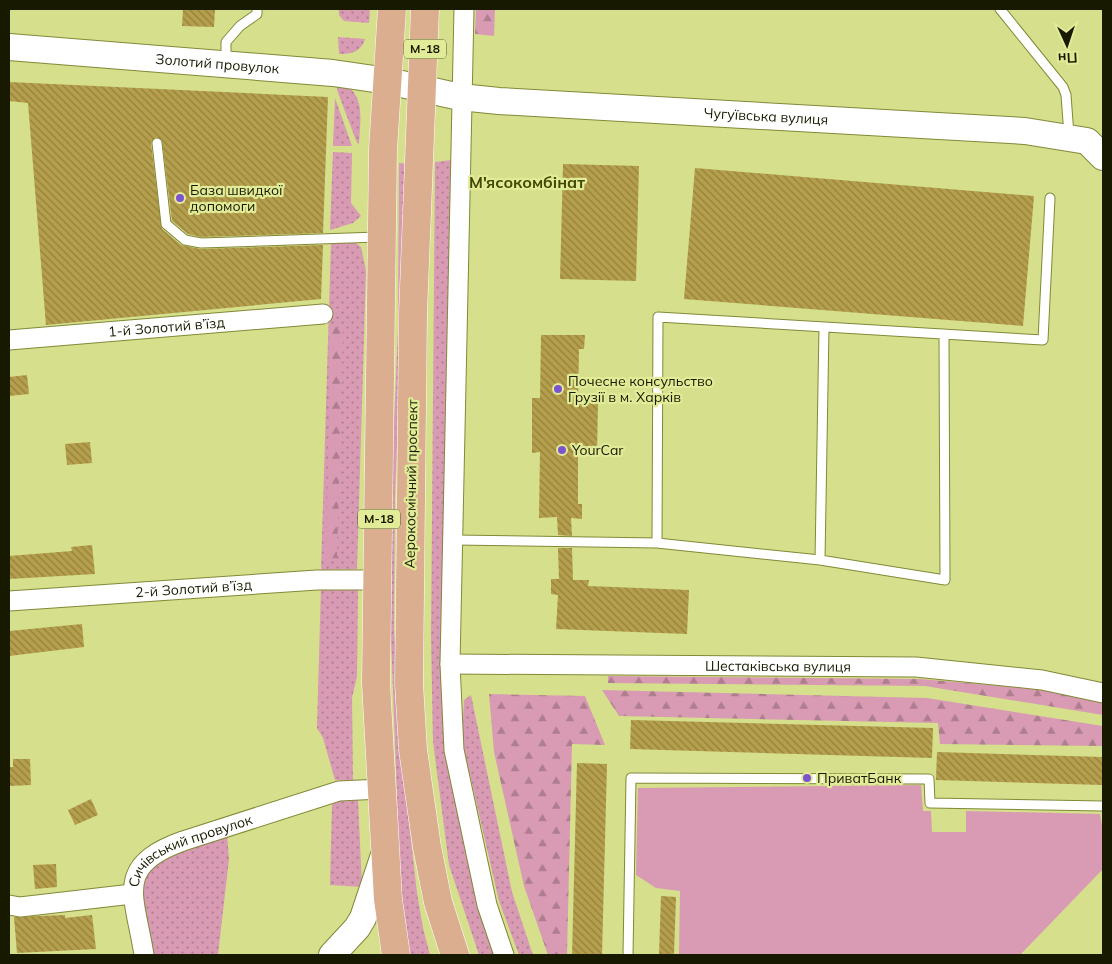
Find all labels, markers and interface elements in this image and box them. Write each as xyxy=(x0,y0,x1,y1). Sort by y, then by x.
north arrow xyxy=(1042,20,1092,70)
road number: М-18 xyxy=(404,40,446,59)
text: Пн xyxy=(1057,48,1078,67)
street label: Золотий провулок xyxy=(155,50,280,78)
street label: Чугуївська вулиця xyxy=(703,104,829,129)
district label: М'ясокомбінат xyxy=(469,172,585,192)
place label: База швидкої допомоги xyxy=(190,181,283,215)
marker: База швидкої допомоги xyxy=(174,192,186,204)
street label: 1-й Золотий в’їзд xyxy=(107,313,226,341)
place label: Почесне консульство Грузії в м. Харків xyxy=(568,372,713,406)
marker: Почесне консульство Грузії в м. Харків xyxy=(552,383,564,395)
street label: Аерокосмічний проспект xyxy=(401,399,421,569)
place label: YourCar xyxy=(571,441,624,459)
marker: YourCar xyxy=(556,444,568,456)
road number: М-18 xyxy=(358,509,400,528)
street label: 2-й Золотий в’їзд xyxy=(135,575,253,601)
street label: Шестаківська вулиця xyxy=(705,657,851,676)
place label: ПриватБанк xyxy=(817,769,902,787)
marker: ПриватБанк xyxy=(801,772,813,784)
street label: Сичівський провулок xyxy=(125,810,255,888)

